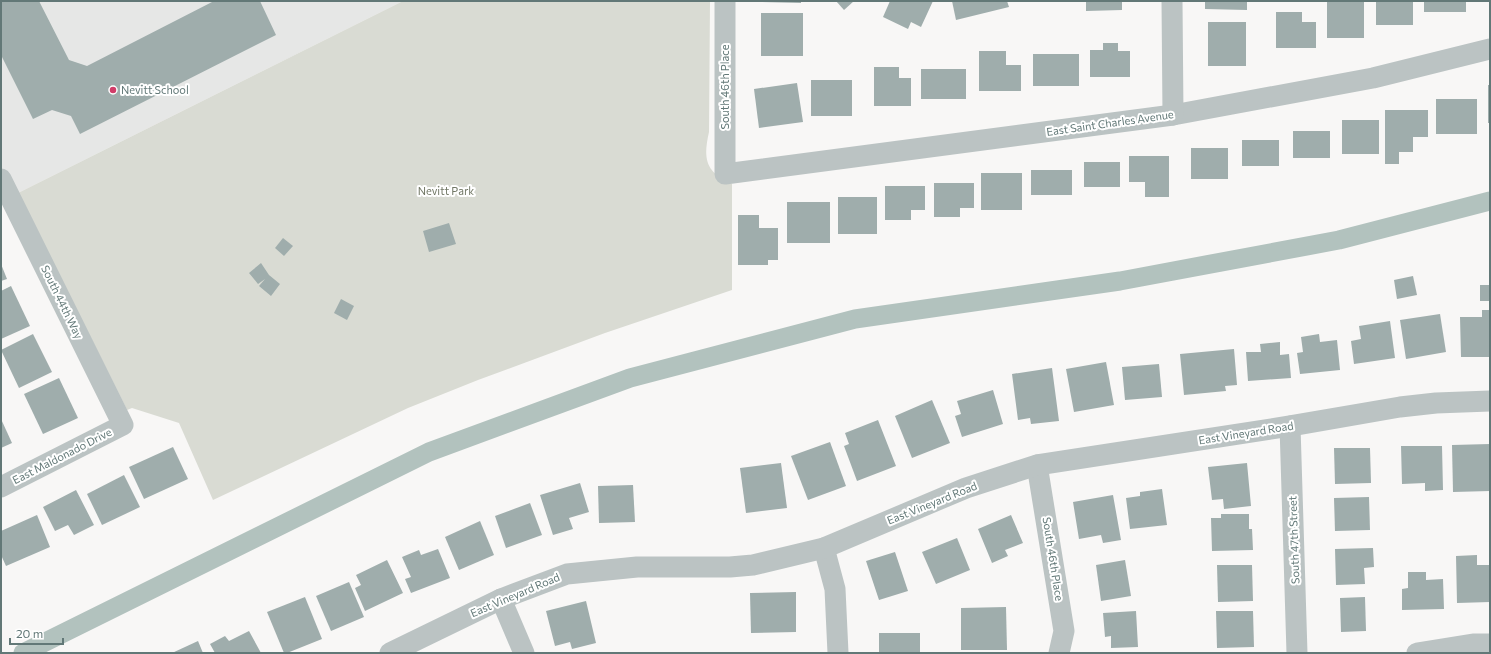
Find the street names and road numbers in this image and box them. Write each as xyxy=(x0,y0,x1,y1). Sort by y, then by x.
street label: South 46th Place xyxy=(718,44,731,129)
street label: East Saint Charles Avenue xyxy=(1046,107,1174,138)
street label: South 44th Way xyxy=(39,263,86,341)
street label: East Vineyard Road xyxy=(1198,419,1294,446)
street label: East Maldonado Drive xyxy=(10,425,114,486)
street label: East Vineyard Road xyxy=(885,479,979,527)
street label: South 47th Street xyxy=(1285,495,1302,584)
street label: South 46th Place xyxy=(1040,516,1067,602)
street label: East Vineyard Road xyxy=(468,570,561,619)

